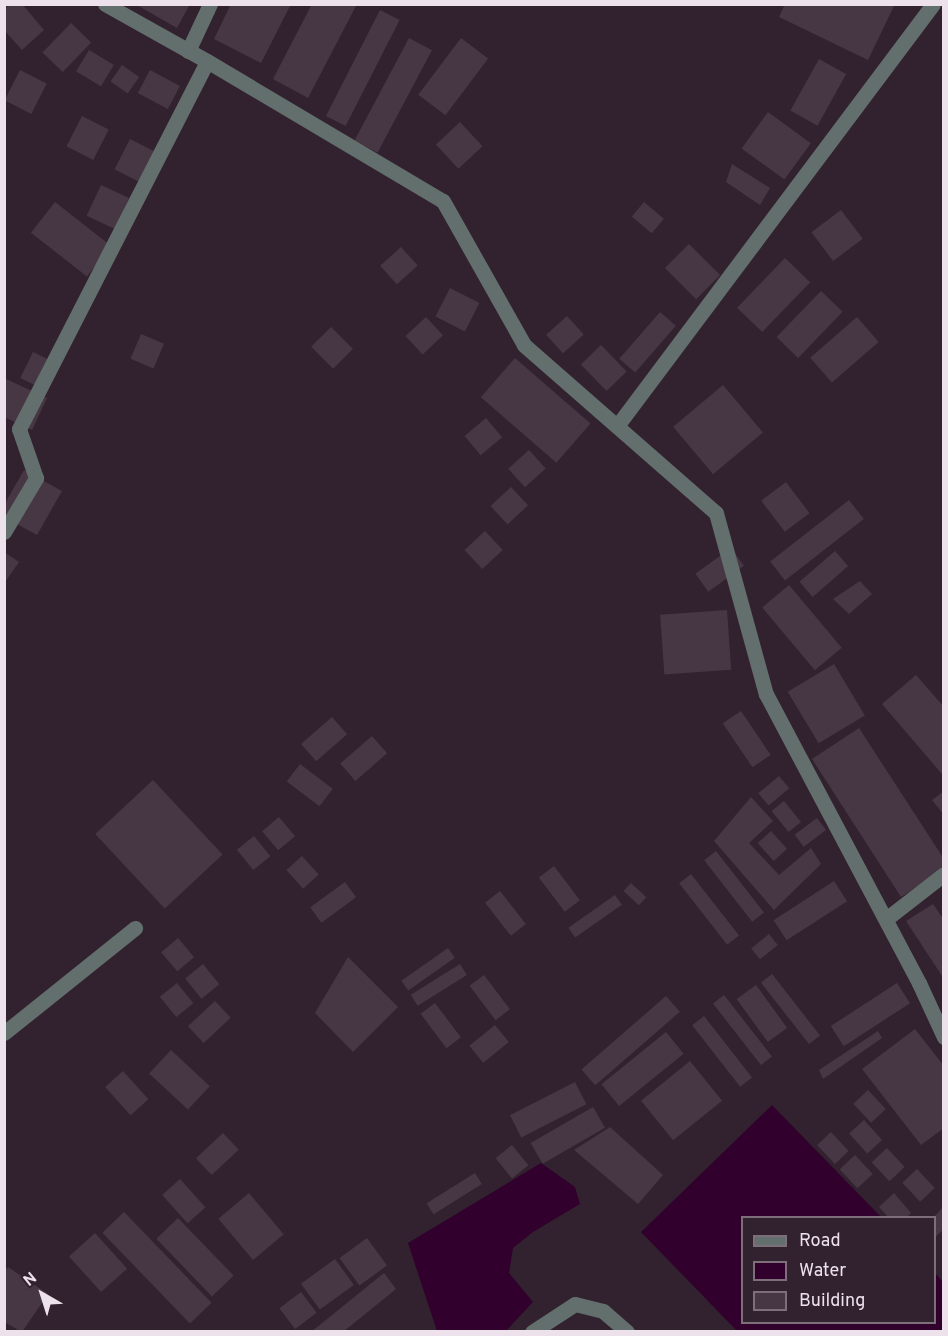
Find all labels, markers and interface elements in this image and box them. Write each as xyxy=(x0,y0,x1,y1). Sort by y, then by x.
legend xyxy=(741,1216,936,1324)
text: Road xyxy=(799,1230,841,1253)
text: Water xyxy=(799,1260,846,1283)
north arrow xyxy=(12,1264,72,1324)
text: N xyxy=(20,1269,41,1291)
text: Building xyxy=(799,1290,865,1313)

